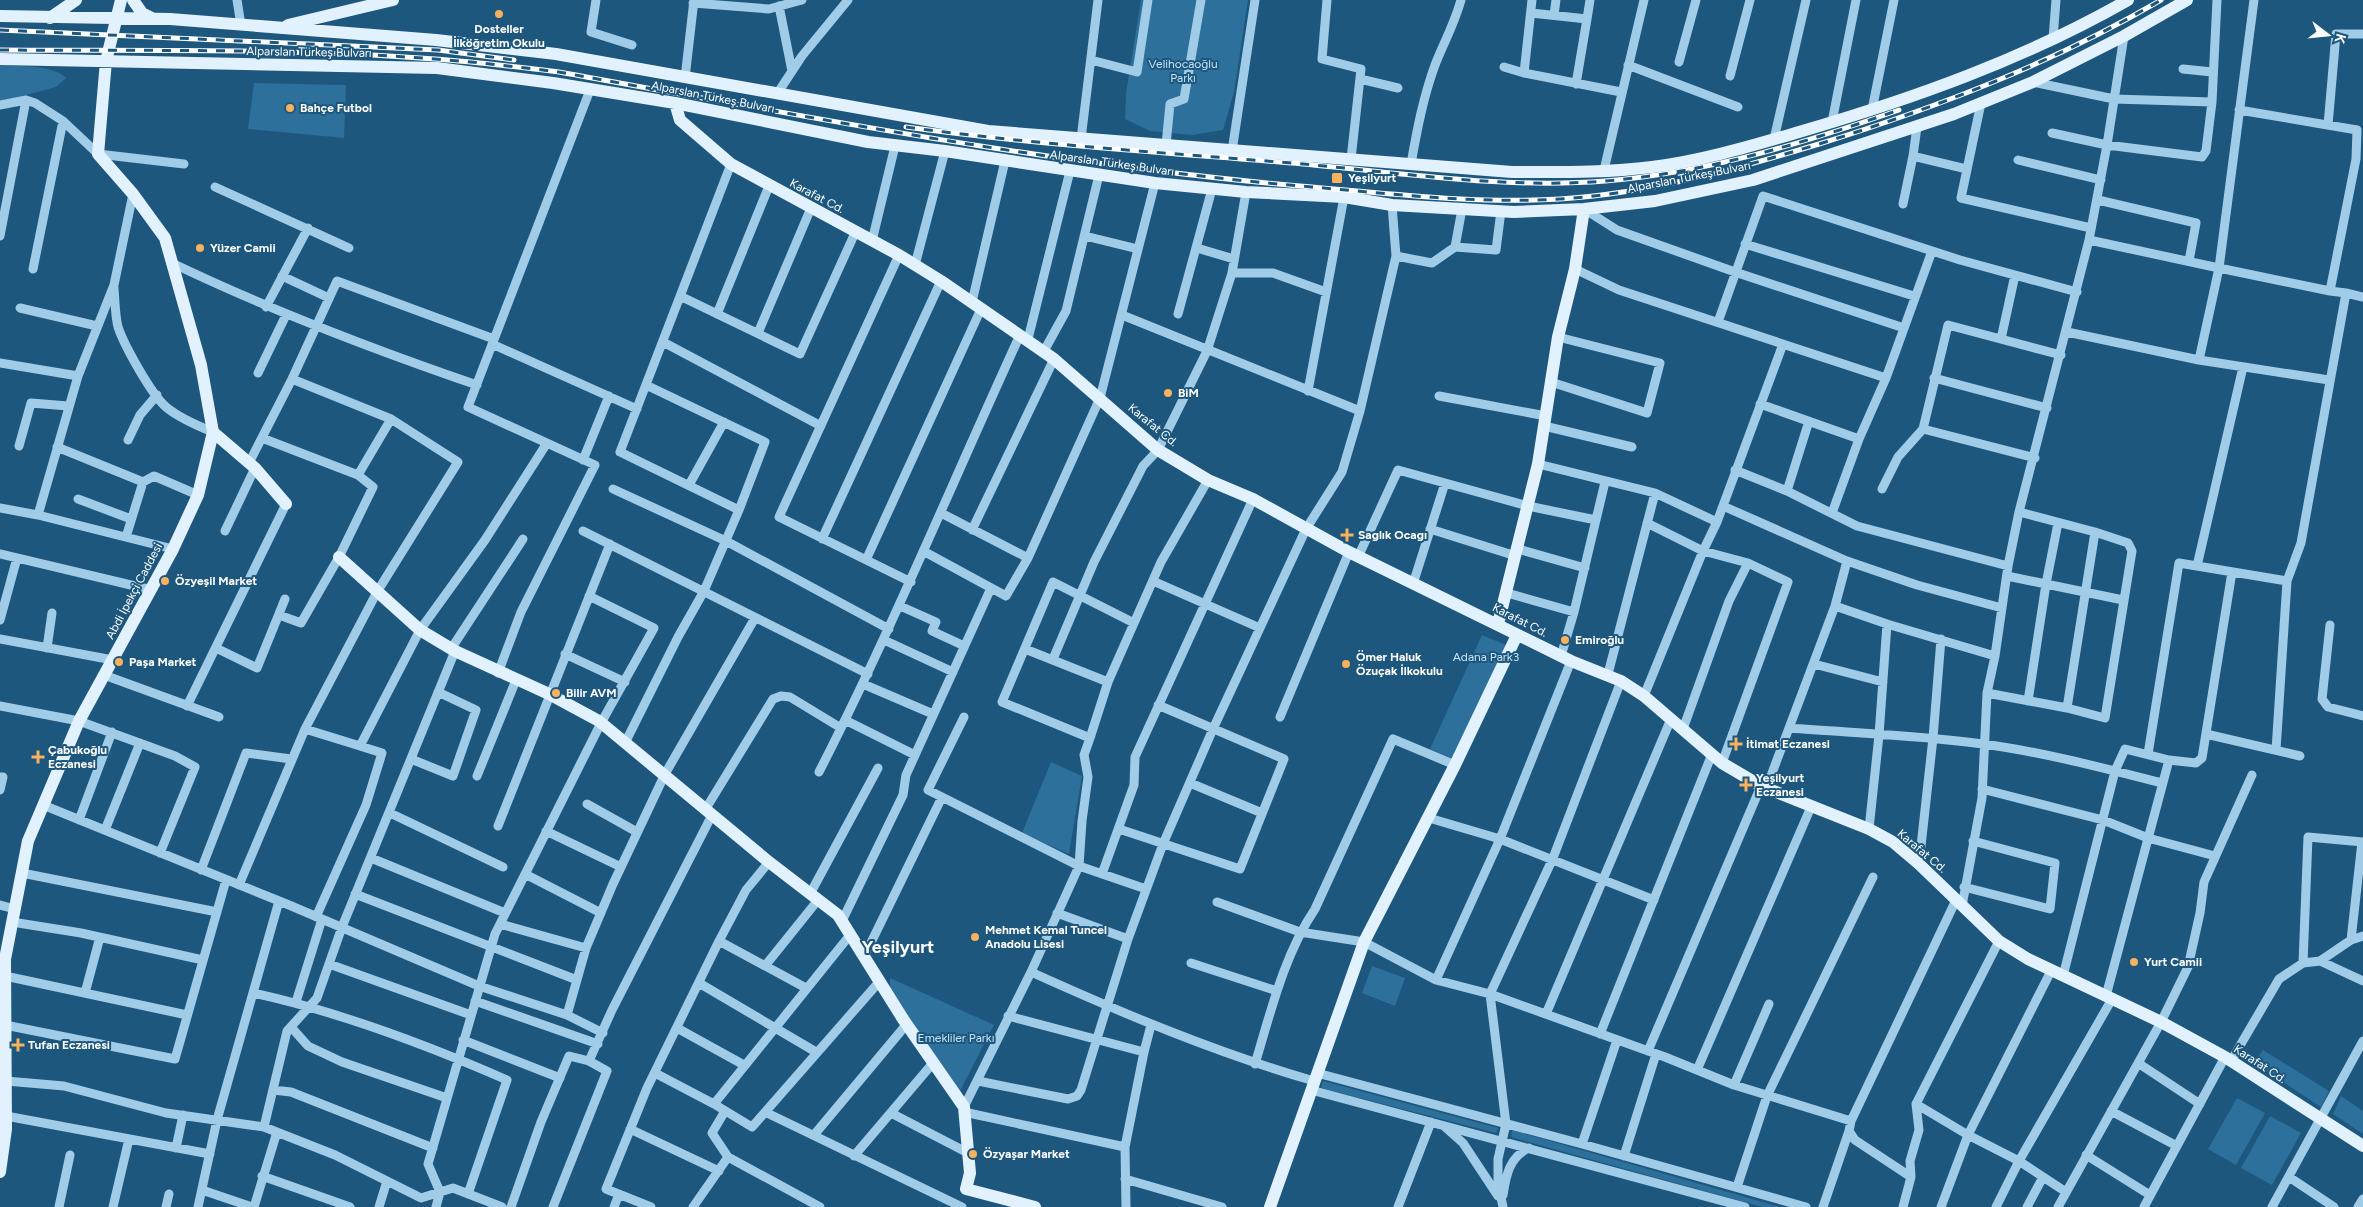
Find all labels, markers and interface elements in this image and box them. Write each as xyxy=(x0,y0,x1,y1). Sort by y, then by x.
marker: Dosteller İlköğretim Okulu xyxy=(493,8,505,20)
north arrow xyxy=(2303,10,2353,60)
place label: Dosteller İlköğretim Okulu xyxy=(453,22,545,50)
text: K xyxy=(2330,32,2349,46)
street label: Alparslan Türkeş Bulvarı xyxy=(246,44,372,60)
park label: Velihocaoğlu Parkı xyxy=(1148,57,1218,85)
street label: Alparslan Türkeş Bulvarı xyxy=(650,78,776,116)
place label: Bahçe Futbol xyxy=(300,101,372,115)
marker: Bahçe Futbol xyxy=(284,102,296,114)
street label: Alparslan Türkeş Bulvarı xyxy=(1049,147,1175,179)
street label: Alparslan Türkeş Bulvarı xyxy=(1626,158,1752,196)
marker: Yeşilyurt xyxy=(1330,171,1344,185)
place label: Yeşilyurt xyxy=(1348,171,1397,185)
street label: Karafat Cd. xyxy=(787,176,847,216)
place label: Yüzer Camii xyxy=(210,241,276,255)
marker: Yüzer Camii xyxy=(194,242,206,254)
place label: BiM xyxy=(1178,386,1199,400)
marker: BiM xyxy=(1162,387,1174,399)
street label: Karafat Cd. xyxy=(1125,401,1181,449)
marker: Saglık Ocagı xyxy=(1340,528,1354,542)
place label: Saglık Ocagı xyxy=(1358,528,1427,542)
street label: Abdi İpekçi Caddesi xyxy=(103,541,165,641)
place label: Özyeşil Market xyxy=(175,574,257,588)
marker: Özyeşil Market xyxy=(159,575,171,587)
street label: Karafat Cd. xyxy=(1490,600,1550,640)
place label: Emiroğlu xyxy=(1575,633,1624,647)
marker: Emiroğlu xyxy=(1559,634,1571,646)
place label: Ömer Haluk Özuçak İlkokulu xyxy=(1356,650,1443,678)
park label: Adana Park3 xyxy=(1453,650,1519,664)
place label: Paşa Market xyxy=(129,655,197,669)
marker: Paşa Market xyxy=(113,656,125,668)
marker: Ömer Haluk Özuçak İlkokulu xyxy=(1340,658,1352,670)
place label: Bilir AVM xyxy=(566,686,617,700)
marker: Bilir AVM xyxy=(550,687,562,699)
place label: İtimat Eczanesi xyxy=(1746,737,1830,751)
marker: İtimat Eczanesi xyxy=(1730,738,1742,750)
place label: Çabukoğlu Eczanesi xyxy=(48,743,107,771)
marker: Çabukoğlu Eczanesi xyxy=(32,751,44,763)
place label: Yeşilyurt Eczanesi xyxy=(1756,771,1805,799)
marker: Yeşilyurt Eczanesi xyxy=(1740,779,1752,791)
street label: Karafat Cd. xyxy=(1895,826,1949,876)
place label: Mehmet Kemal Tuncel Anadolu Lisesi xyxy=(985,923,1107,951)
marker: Mehmet Kemal Tuncel Anadolu Lisesi xyxy=(969,931,981,943)
district label: Yeşilyurt xyxy=(862,936,934,958)
place label: Yurt Camii xyxy=(2144,955,2202,969)
marker: Yurt Camii xyxy=(2128,956,2140,968)
park label: Emekliler Parkı xyxy=(918,1031,994,1045)
place label: Tufan Eczanesi xyxy=(28,1038,110,1052)
marker: Tufan Eczanesi xyxy=(12,1039,24,1051)
street label: Karafat Cd. xyxy=(2231,1042,2289,1086)
place label: Özyaşar Market xyxy=(983,1147,1070,1161)
marker: Özyaşar Market xyxy=(967,1148,979,1160)

